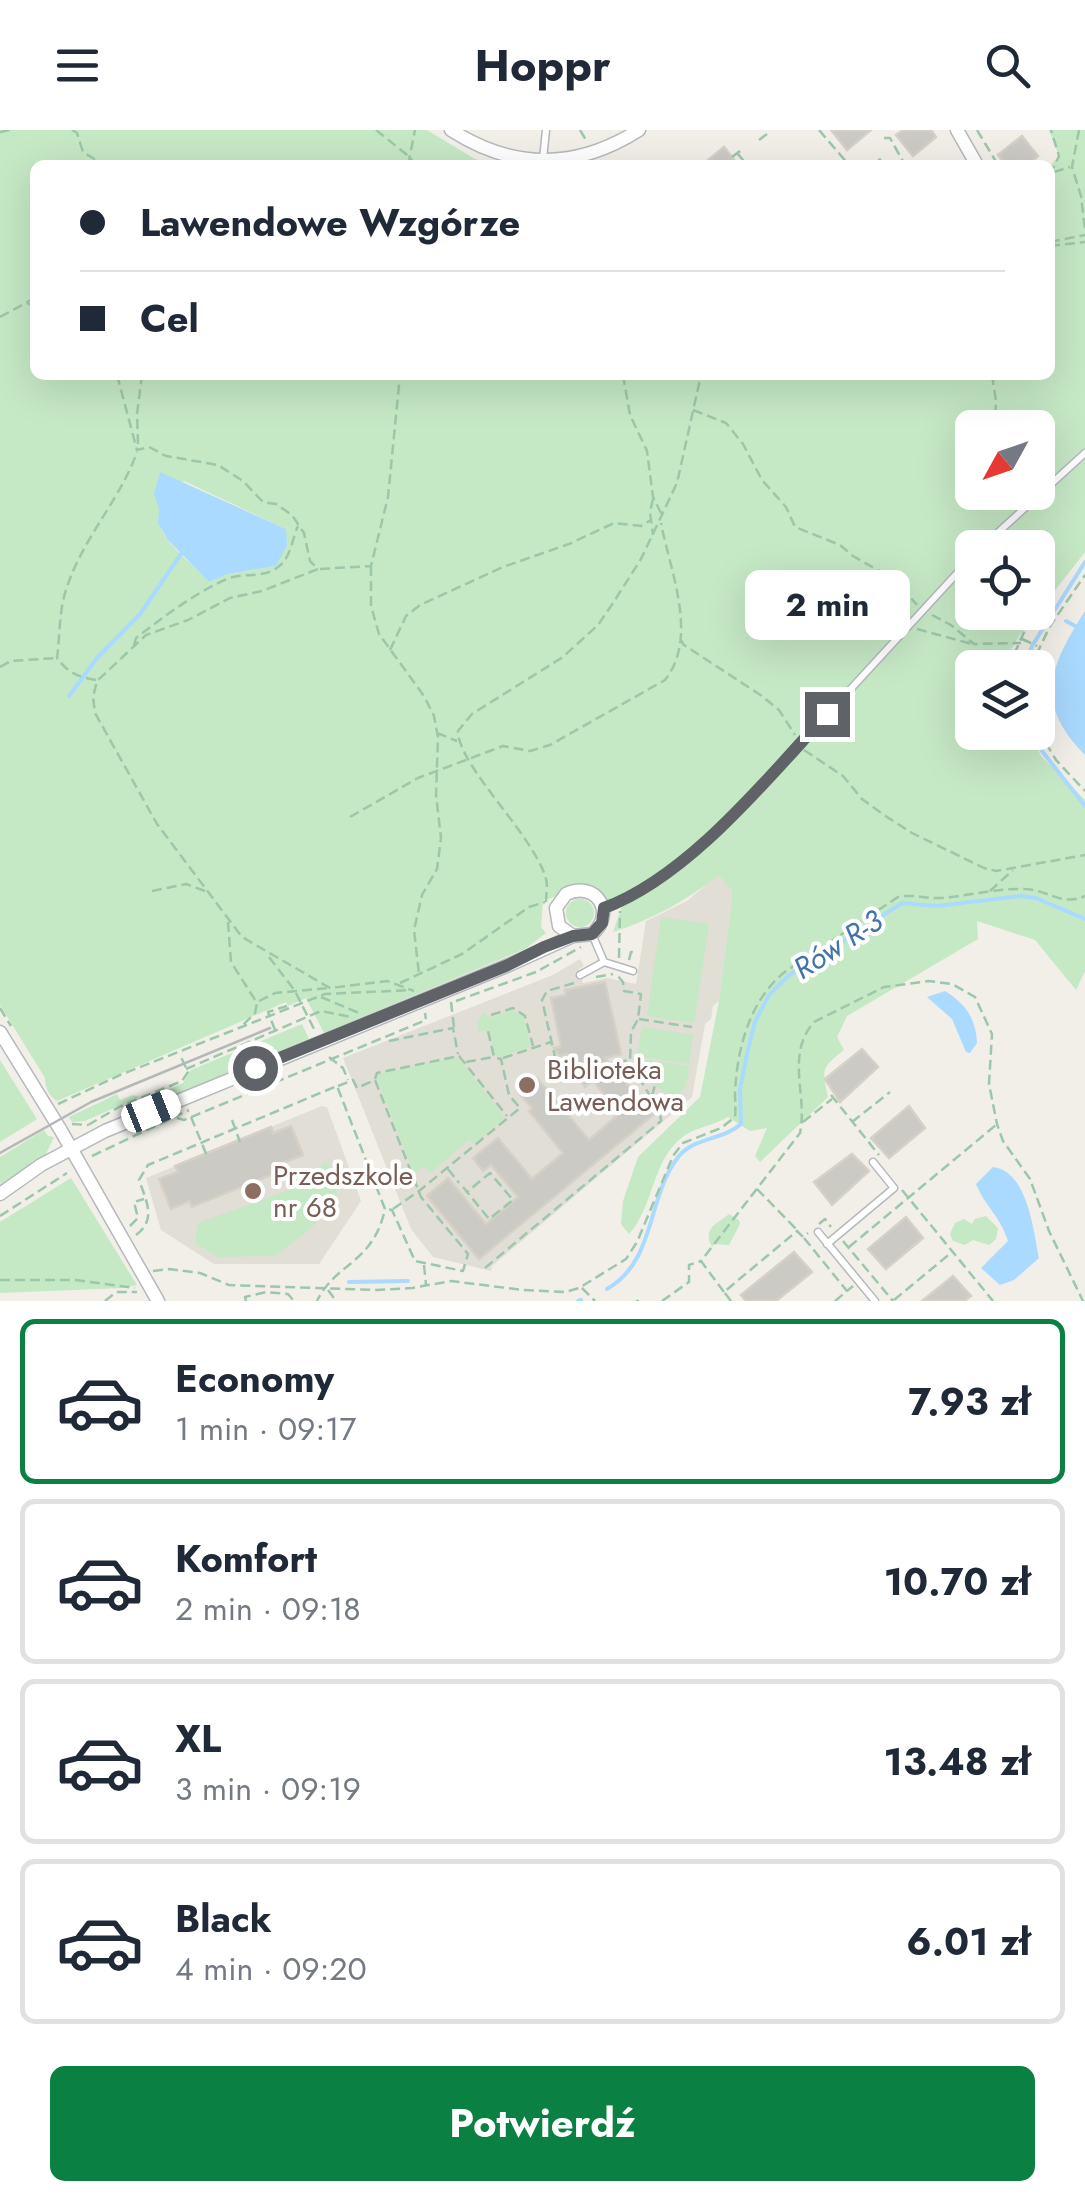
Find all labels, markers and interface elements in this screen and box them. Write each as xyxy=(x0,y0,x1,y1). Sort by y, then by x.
text: Hoppr xyxy=(475,33,610,98)
icon: menu xyxy=(50,38,105,93)
icon: search xyxy=(980,38,1035,93)
text: Lawendowe Wzgórze xyxy=(140,195,520,250)
text: Cel xyxy=(140,291,199,346)
north arrow xyxy=(955,410,1055,510)
map controls xyxy=(955,410,1055,750)
button: locate xyxy=(955,530,1055,630)
callout: 2 min xyxy=(744,569,910,639)
text: 2 min xyxy=(785,582,870,628)
button: layers xyxy=(955,650,1055,750)
route end xyxy=(805,692,850,737)
water label: Rów R-3 xyxy=(785,899,892,990)
route start xyxy=(233,1046,278,1091)
place label: Biblioteka Lawendowa xyxy=(547,1049,684,1122)
marker: Biblioteka Lawendowa xyxy=(516,1074,538,1096)
car xyxy=(118,1086,184,1136)
place label: Przedszkole nr 68 xyxy=(273,1155,413,1228)
marker: Przedszkole nr 68 xyxy=(242,1180,264,1202)
text: Economy xyxy=(175,1351,334,1406)
icon: car xyxy=(55,1357,145,1447)
text: 7.93 zł xyxy=(908,1374,1030,1429)
text: 1 min · 09:17 xyxy=(175,1406,356,1452)
text: Komfort xyxy=(175,1531,317,1586)
icon: car xyxy=(55,1537,145,1627)
text: 10.70 zł xyxy=(884,1554,1030,1609)
text: 2 min · 09:18 xyxy=(175,1586,361,1632)
text: XL xyxy=(175,1711,221,1766)
icon: car xyxy=(55,1717,145,1807)
text: 13.48 zł xyxy=(884,1734,1030,1789)
text: 3 min · 09:19 xyxy=(175,1766,361,1812)
text: Black xyxy=(175,1891,272,1946)
icon: car xyxy=(55,1897,145,1987)
text: 6.01 zł xyxy=(906,1914,1030,1969)
text: 4 min · 09:20 xyxy=(175,1946,367,1992)
button: Potwierdź xyxy=(50,2066,1035,2181)

